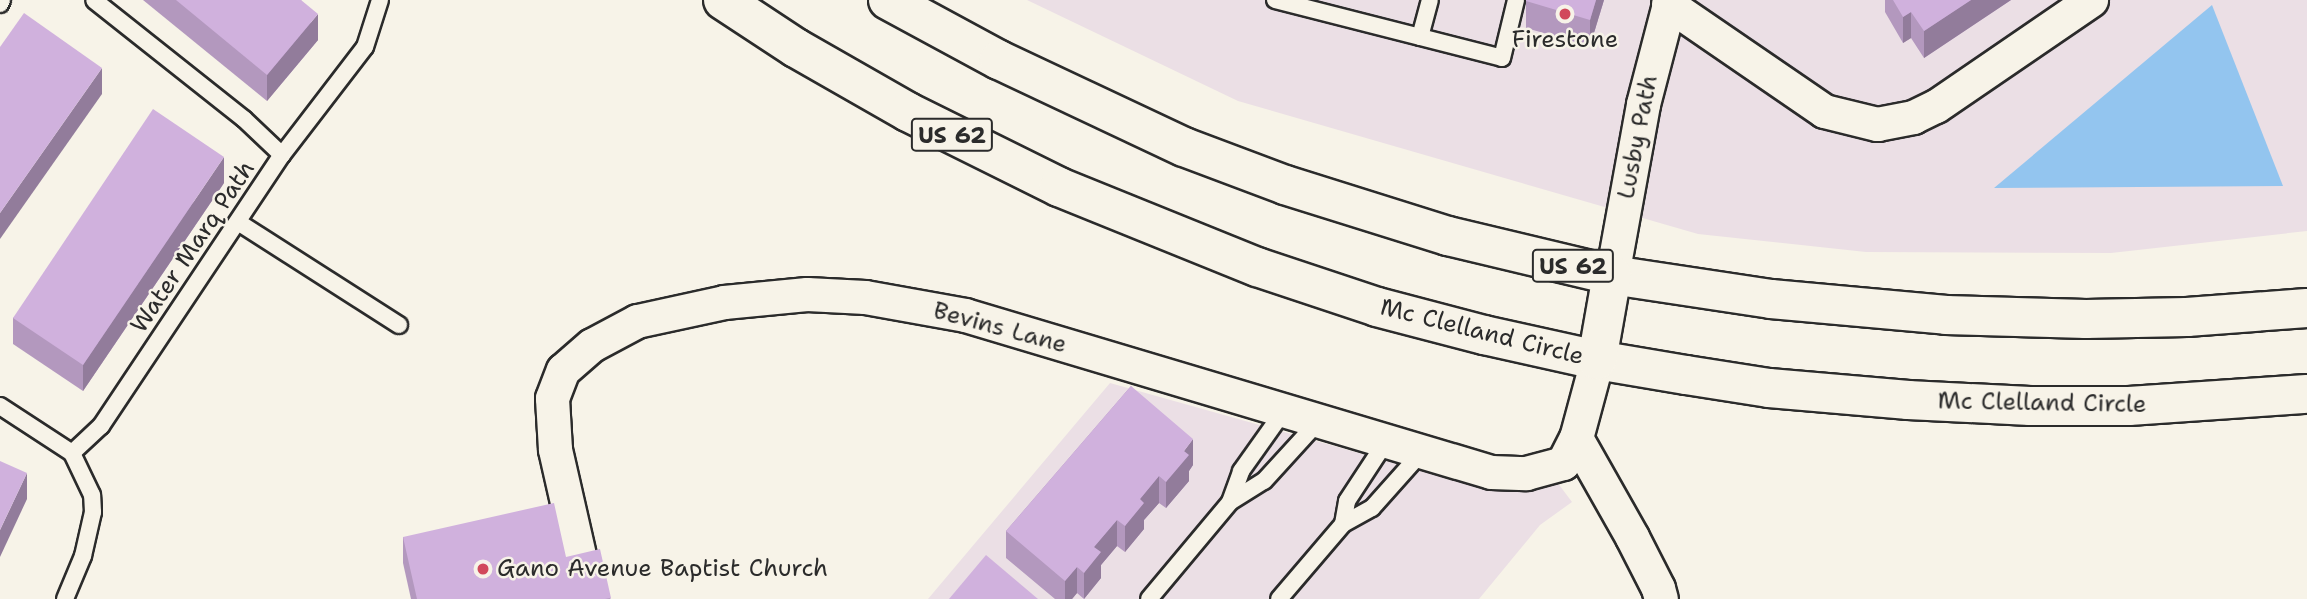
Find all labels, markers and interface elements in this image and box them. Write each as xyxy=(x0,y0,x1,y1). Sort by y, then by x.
marker: Firestone xyxy=(1557,6,1573,22)
place label: Firestone xyxy=(1512,26,1618,54)
street label: Lusby Path xyxy=(1612,72,1664,202)
road number: US 62 xyxy=(910,116,994,154)
street label: Water Marq Path xyxy=(125,156,261,338)
road number: US 62 xyxy=(1531,246,1615,286)
street label: Mc Clelland Circle xyxy=(1377,293,1587,371)
street label: Bevins Lane xyxy=(930,296,1070,360)
street label: Mc Clelland Circle xyxy=(1937,387,2147,419)
place label: Gano Avenue Baptist Church xyxy=(497,555,828,583)
marker: Gano Avenue Baptist Church xyxy=(475,561,491,577)

